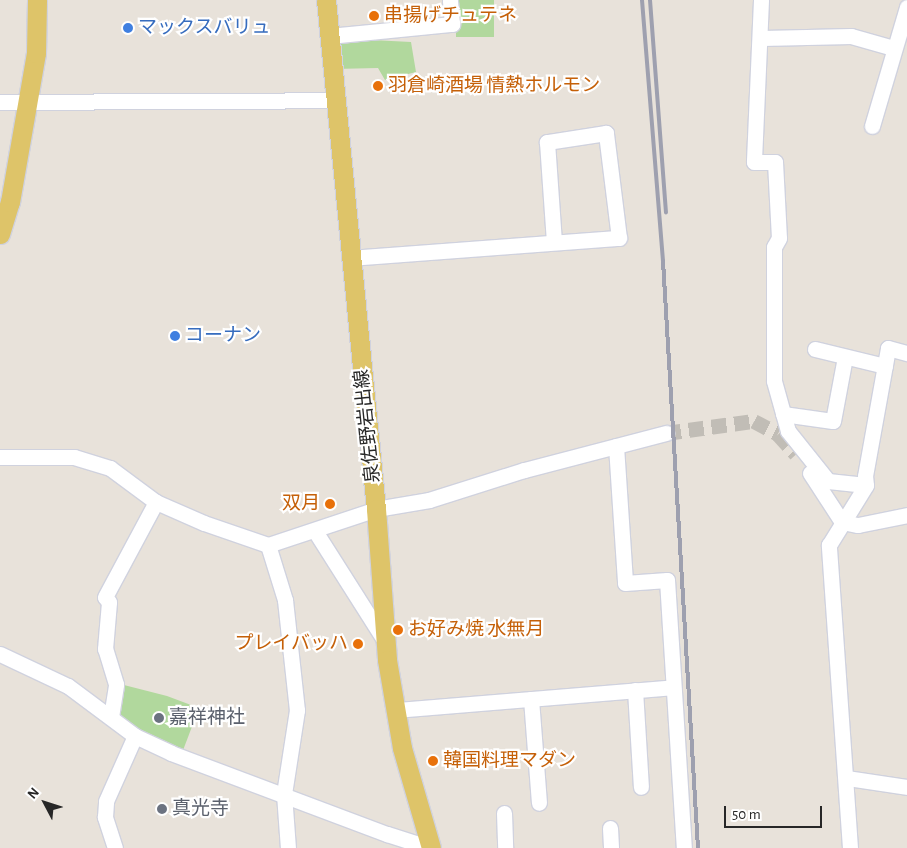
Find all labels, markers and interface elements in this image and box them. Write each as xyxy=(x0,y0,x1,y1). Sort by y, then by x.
place label: 串揚げチュテネ xyxy=(384,5,517,27)
marker: 串揚げチュテネ xyxy=(368,10,380,22)
place label: マックスバリュ xyxy=(138,17,271,39)
marker: マックスバリュ xyxy=(122,22,134,34)
place label: 羽倉崎酒場 情熱ホルモン xyxy=(388,75,600,97)
marker: 羽倉崎酒場 情熱ホルモン xyxy=(372,80,384,92)
place label: コーナン xyxy=(185,325,261,347)
marker: コーナン xyxy=(169,330,181,342)
street label: 泉佐野岩出線 xyxy=(351,368,385,484)
place label: 双月 xyxy=(282,493,320,515)
marker: 双月 xyxy=(324,498,336,510)
place label: お好み焼 水無月 xyxy=(408,619,544,641)
marker: お好み焼 水無月 xyxy=(392,624,404,636)
place label: プレイバッハ xyxy=(234,633,348,655)
marker: プレイバッハ xyxy=(352,638,364,650)
place label: 嘉祥神社 xyxy=(169,707,245,729)
marker: 嘉祥神社 xyxy=(153,712,165,724)
place label: 韓国料理マダン xyxy=(443,750,576,772)
marker: 韓国料理マダン xyxy=(427,755,439,767)
north arrow xyxy=(20,778,70,828)
text: N xyxy=(25,785,42,802)
scale bar xyxy=(727,796,824,828)
place label: 真光寺 xyxy=(172,798,229,820)
marker: 真光寺 xyxy=(156,803,168,815)
text: 50 m xyxy=(732,807,761,822)

